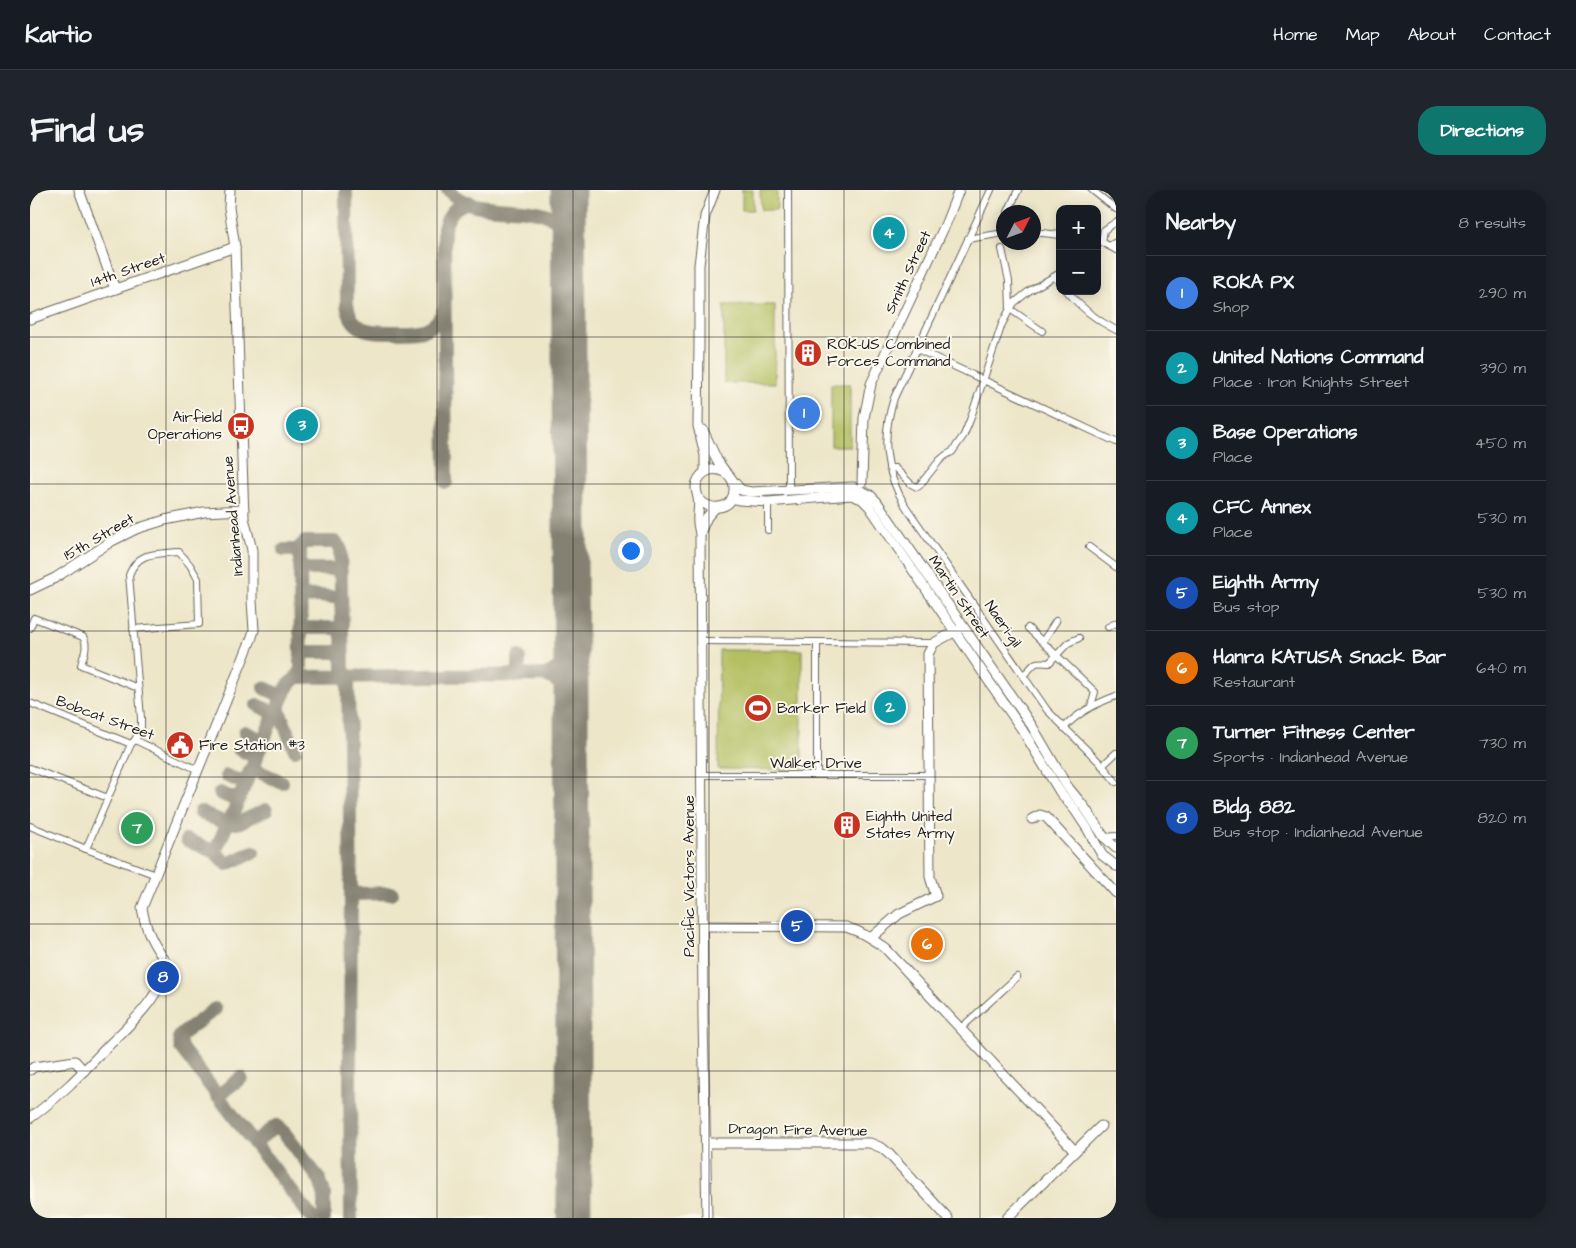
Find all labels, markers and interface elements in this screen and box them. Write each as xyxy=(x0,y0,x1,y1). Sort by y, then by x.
text: Kartio xyxy=(25,18,92,52)
text: Home xyxy=(1273,22,1318,47)
text: Map xyxy=(1346,22,1380,47)
text: About xyxy=(1408,22,1456,47)
text: Contact xyxy=(1484,22,1551,47)
text: Find us xyxy=(30,106,144,155)
button: Directions xyxy=(1418,106,1546,155)
north arrow xyxy=(996,205,1041,250)
map controls xyxy=(1056,205,1101,295)
button: + xyxy=(1056,205,1101,250)
text: Nearby xyxy=(1166,208,1236,237)
text: 8 results xyxy=(1459,212,1526,234)
pin: 4 xyxy=(873,214,905,252)
street label: Smith Street xyxy=(880,227,936,317)
street label: 14th Street xyxy=(88,247,168,293)
button: − xyxy=(1056,250,1101,295)
text: ROKA PX xyxy=(1213,269,1294,296)
text: 1 xyxy=(1181,282,1183,304)
text: 290 m xyxy=(1479,282,1526,304)
text: Shop xyxy=(1213,296,1249,318)
place label: ROK-US Combined Forces Command xyxy=(827,334,951,372)
building icon: ROK-US Combined Forces Command xyxy=(793,338,823,368)
text: United Nations Command xyxy=(1213,344,1423,371)
text: 2 xyxy=(1177,357,1187,379)
text: 390 m xyxy=(1480,357,1526,379)
text: Place · Iron Knights Street xyxy=(1213,371,1409,393)
pin: 1 xyxy=(788,394,820,432)
pin: 3 xyxy=(286,406,318,444)
place label: Airfield Operations xyxy=(148,407,222,445)
bus stop icon: Airfield Operations xyxy=(226,411,256,441)
text: Base Operations xyxy=(1213,419,1358,446)
text: 3 xyxy=(1178,432,1186,454)
text: 450 m xyxy=(1475,432,1526,454)
text: Place xyxy=(1213,446,1253,468)
street label: Indianhead Avenue xyxy=(217,455,249,577)
text: CFC Annex xyxy=(1213,494,1311,521)
text: 4 xyxy=(1177,507,1187,529)
text: 530 m xyxy=(1478,507,1526,529)
street label: 15th Street xyxy=(60,508,138,566)
text: Place xyxy=(1213,521,1253,543)
your location xyxy=(618,538,644,564)
street label: Martin Street xyxy=(923,551,995,643)
text: Eighth Army xyxy=(1213,569,1319,596)
text: 5 xyxy=(1176,582,1188,604)
text: 530 m xyxy=(1478,582,1526,604)
street label: Naeri-gil xyxy=(978,596,1027,652)
text: Bus stop xyxy=(1213,596,1279,618)
text: Hanra KATUSA Snack Bar xyxy=(1213,644,1446,671)
text: 6 xyxy=(1177,657,1187,679)
text: 640 m xyxy=(1476,657,1526,679)
text: Restaurant xyxy=(1213,671,1295,693)
pin: 2 xyxy=(874,688,906,726)
street label: Bobcat Street xyxy=(53,691,157,745)
sports icon: Barker Field xyxy=(743,693,773,723)
place label: Barker Field xyxy=(777,698,866,719)
text: Turner Fitness Center xyxy=(1213,719,1415,746)
public building icon: Fire Station #3 xyxy=(165,730,195,760)
text: 7 xyxy=(1177,732,1187,754)
text: 730 m xyxy=(1479,732,1526,754)
place label: Fire Station #3 xyxy=(199,735,305,756)
text: Sports · Indianhead Avenue xyxy=(1213,746,1408,768)
street label: Walker Drive xyxy=(770,753,862,774)
text: Bldg. 882 xyxy=(1213,794,1295,821)
street label: Pacific Victors Avenue xyxy=(679,795,700,957)
place label: Eighth United States Army xyxy=(866,806,955,845)
text: 8 xyxy=(1177,807,1187,829)
text: 820 m xyxy=(1478,807,1526,829)
pin: 7 xyxy=(121,809,153,847)
building icon: Eighth United States Army xyxy=(832,810,862,840)
text: Bus stop · Indianhead Avenue xyxy=(1213,821,1423,843)
pin: 5 xyxy=(781,907,813,945)
pin: 6 xyxy=(911,925,943,963)
pin: 8 xyxy=(147,958,179,996)
street label: Dragon Fire Avenue xyxy=(728,1118,868,1143)

